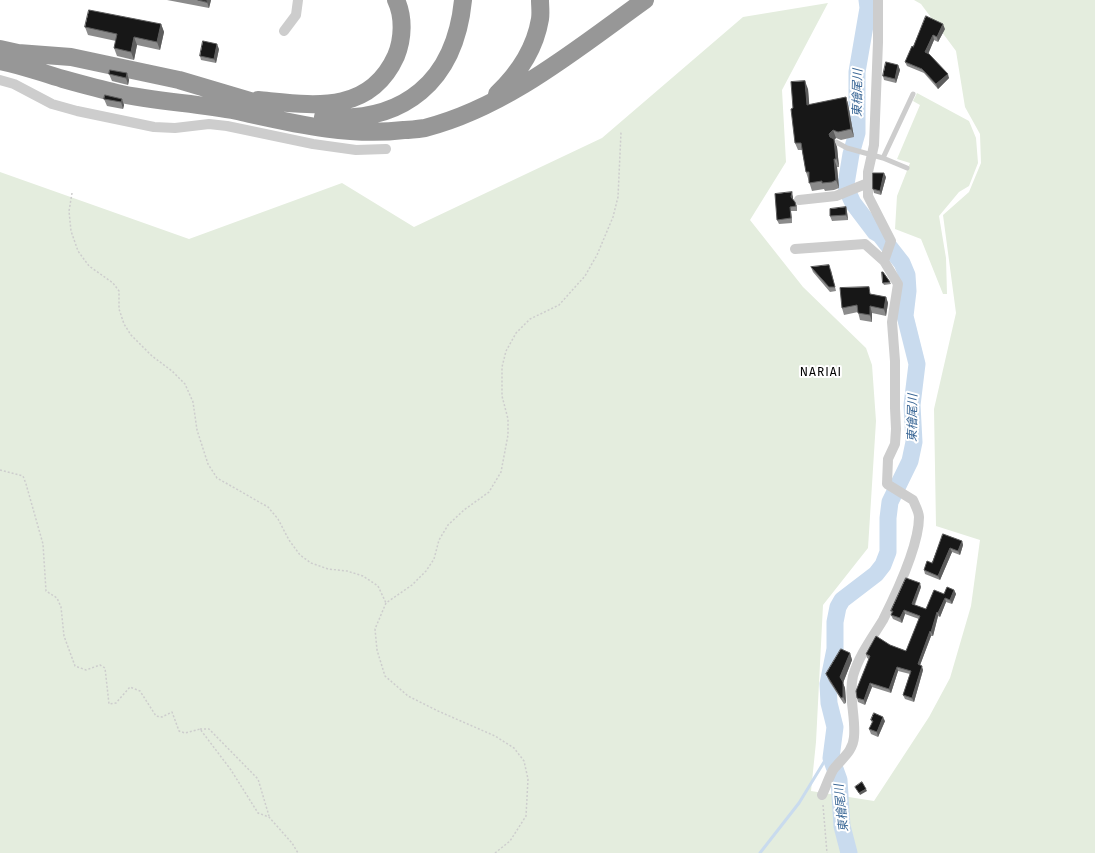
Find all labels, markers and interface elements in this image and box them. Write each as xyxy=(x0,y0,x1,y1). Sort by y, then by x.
water label: 東檜尾川 xyxy=(850,69,866,117)
district label: NARIAI xyxy=(800,366,842,380)
water label: 東檜尾川 xyxy=(905,394,921,442)
water label: 東檜尾川 xyxy=(832,783,852,833)

